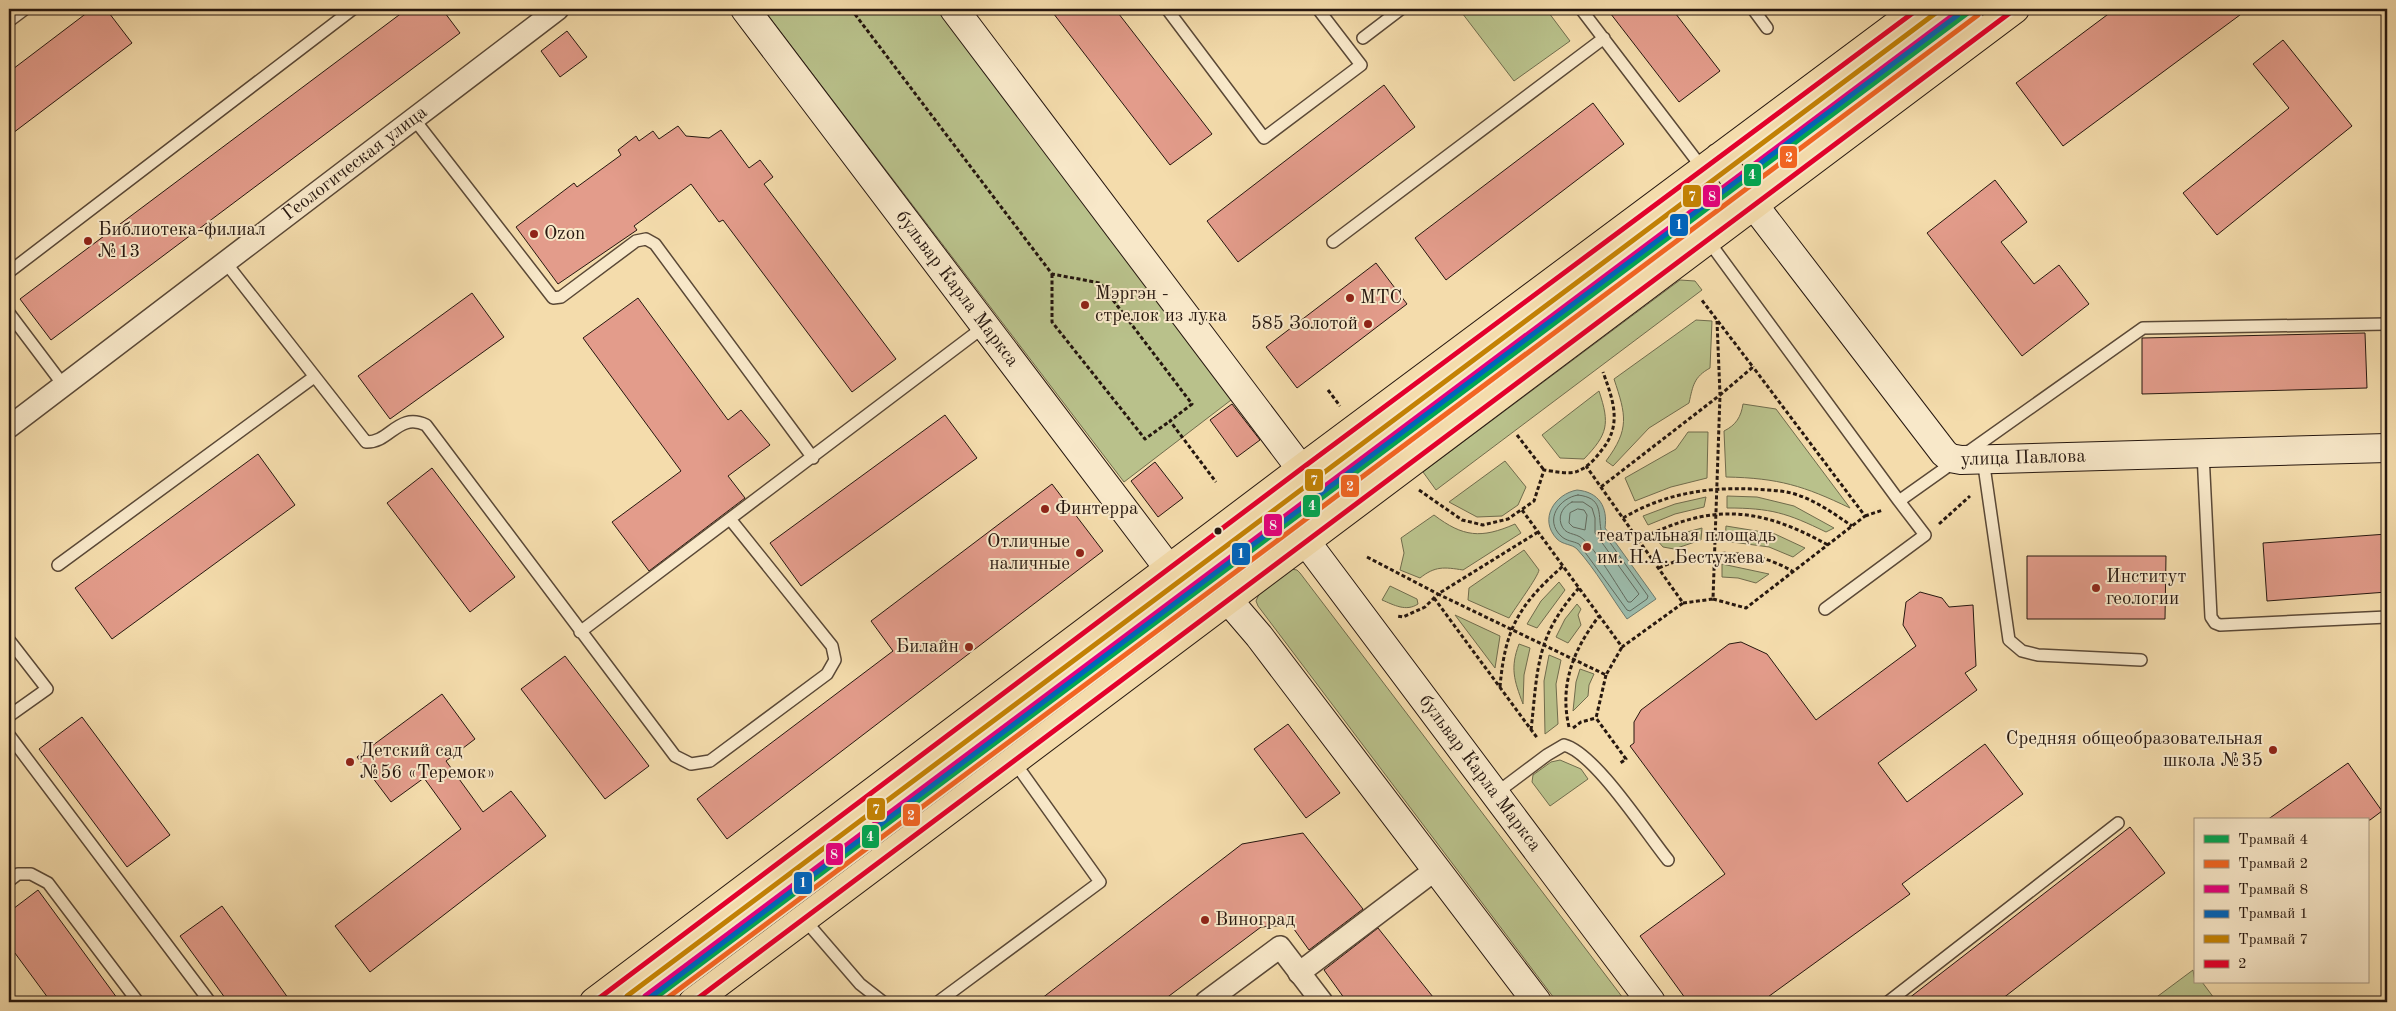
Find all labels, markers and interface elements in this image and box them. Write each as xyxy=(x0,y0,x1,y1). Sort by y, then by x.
street label: Геологическая улица xyxy=(279,102,431,224)
line badge: 2 xyxy=(1779,145,1798,169)
text: 2 xyxy=(1785,151,1793,165)
line badge: 4 xyxy=(1743,163,1762,187)
text: 4 xyxy=(1748,168,1756,182)
line badge: 7 xyxy=(1682,184,1702,208)
line badge: 8 xyxy=(1702,184,1721,208)
text: 7 xyxy=(1688,190,1696,204)
text: 8 xyxy=(1708,190,1716,204)
street label: бульвар Карла Маркса xyxy=(892,207,1022,371)
line badge: 1 xyxy=(1669,213,1689,237)
text: 1 xyxy=(1675,218,1683,232)
place label: Библиотека-филиал №13 xyxy=(98,221,266,262)
place label: Ozon xyxy=(544,225,585,244)
marker: Ozon xyxy=(528,228,540,240)
marker: Библиотека-филиал №13 xyxy=(82,235,94,247)
place label: Мэргэн - стрелок из лука xyxy=(1095,285,1228,326)
place label: МТС xyxy=(1360,289,1402,308)
marker: МТС xyxy=(1344,292,1356,304)
marker: Мэргэн - стрелок из лука xyxy=(1079,299,1091,311)
place label: 585 Золотой xyxy=(1251,315,1358,334)
marker: 585 Золотой xyxy=(1362,318,1374,330)
street label: улица Павлова xyxy=(1960,447,2087,470)
line badge: 7 xyxy=(1304,468,1324,492)
text: 7 xyxy=(1310,474,1318,488)
line badge: 2 xyxy=(1340,474,1360,498)
text: 2 xyxy=(1346,480,1354,494)
line badge: 4 xyxy=(1302,494,1321,518)
text: 4 xyxy=(1308,499,1316,513)
place label: Финтерра xyxy=(1055,500,1139,519)
marker: Финтерра xyxy=(1039,503,1051,515)
line badge: 8 xyxy=(1263,513,1283,537)
text: 8 xyxy=(1269,519,1277,533)
unlabelled marker xyxy=(1213,526,1223,536)
place label: театральная площадь им. Н.А. Бестужева xyxy=(1597,527,1776,568)
place label: Отличные наличные xyxy=(987,533,1070,574)
marker: театральная площадь им. Н.А. Бестужева xyxy=(1581,541,1593,553)
line badge: 1 xyxy=(1231,542,1251,566)
marker: Отличные наличные xyxy=(1074,547,1086,559)
text: 1 xyxy=(1237,547,1245,561)
place label: Институт геологии xyxy=(2106,568,2187,609)
marker: Институт геологии xyxy=(2090,582,2102,594)
place label: Билайн xyxy=(896,638,959,657)
marker: Билайн xyxy=(963,641,975,653)
street label: бульвар Карла Маркса xyxy=(1415,692,1545,856)
place label: Средняя общеобразовательная школа №35 xyxy=(2006,730,2263,771)
place label: Детский сад №56 «Теремок» xyxy=(360,742,495,783)
marker: Средняя общеобразовательная школа №35 xyxy=(2267,744,2279,756)
marker: Детский сад №56 «Теремок» xyxy=(344,756,356,768)
line badge: 7 xyxy=(866,797,886,821)
text: 7 xyxy=(872,803,880,817)
line badge: 2 xyxy=(902,803,921,827)
text: 2 xyxy=(907,809,915,823)
legend xyxy=(2194,818,2368,984)
line badge: 4 xyxy=(861,824,880,849)
text: 4 xyxy=(866,830,874,844)
text: Трамвай 4 xyxy=(2238,833,2308,848)
line badge: 8 xyxy=(825,842,844,866)
text: 8 xyxy=(830,848,838,862)
text: Трамвай 2 xyxy=(2238,857,2308,872)
line badge: 1 xyxy=(793,871,813,895)
text: 1 xyxy=(799,876,807,890)
text: Трамвай 8 xyxy=(2238,883,2308,898)
text: Трамвай 1 xyxy=(2238,907,2308,922)
place label: Виноград xyxy=(1215,911,1296,930)
marker: Виноград xyxy=(1199,914,1211,926)
text: Трамвай 7 xyxy=(2238,933,2308,948)
text: 2 xyxy=(2238,957,2247,972)

